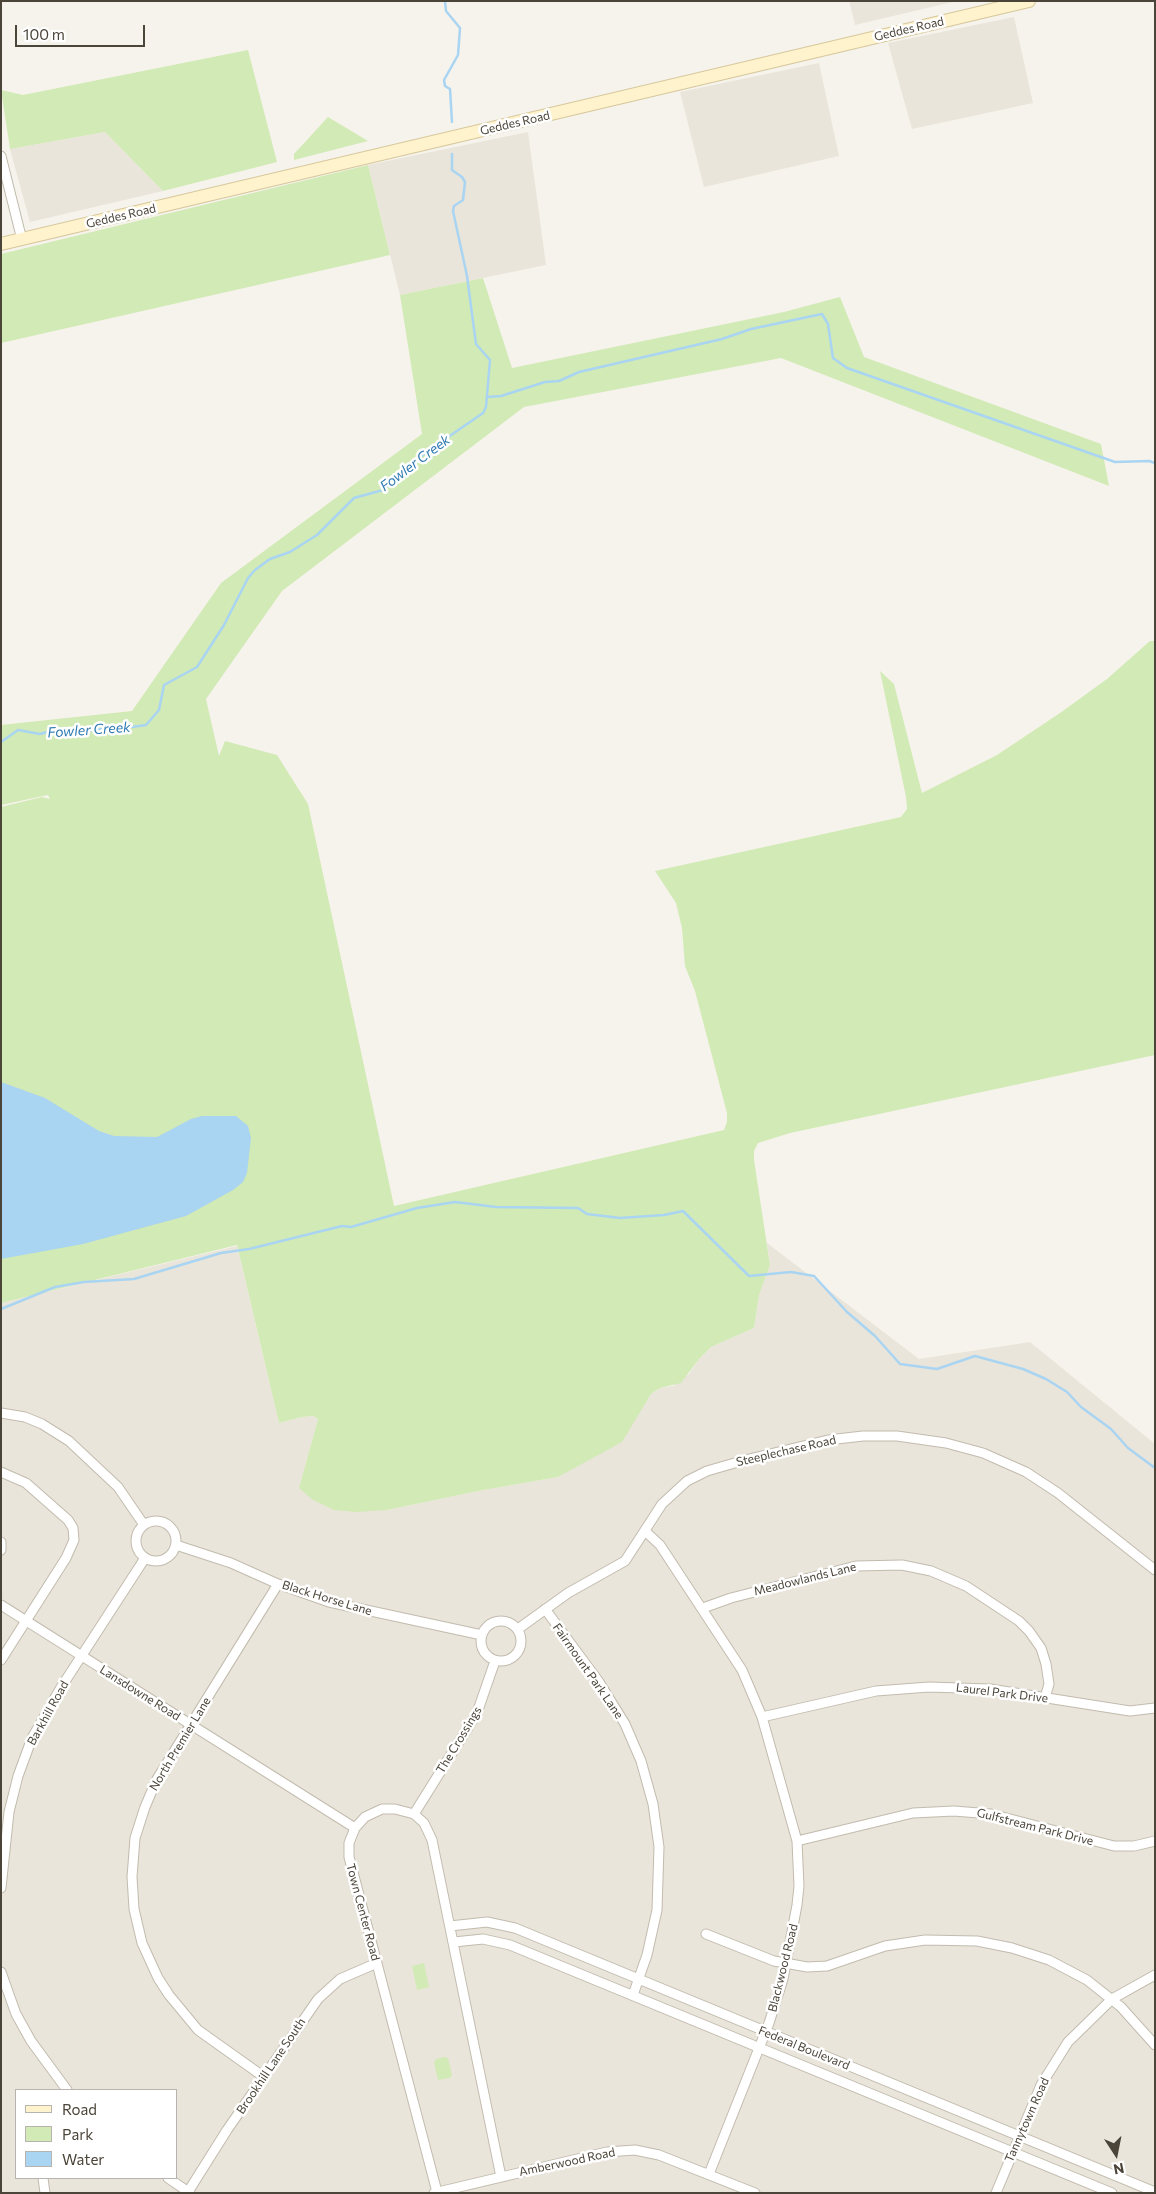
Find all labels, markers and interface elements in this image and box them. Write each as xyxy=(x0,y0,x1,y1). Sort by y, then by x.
street label: Geddes Road xyxy=(873,14,945,44)
scale bar xyxy=(18,15,148,47)
text: 100 m xyxy=(23,25,65,43)
street label: Geddes Road xyxy=(479,108,551,138)
street label: Geddes Road xyxy=(85,201,157,231)
water label: Fowler Creek xyxy=(377,431,453,495)
water label: Fowler Creek xyxy=(47,719,131,741)
street label: Steeplechase Road xyxy=(735,1433,837,1469)
street label: Meadowlands Lane xyxy=(752,1559,858,1599)
street label: Black Horse Lane xyxy=(280,1578,374,1618)
street label: Fairmount Park Lane xyxy=(550,1621,626,1721)
street label: Lansdowne Road xyxy=(97,1662,183,1724)
street label: Barkhill Road xyxy=(24,1678,72,1748)
street label: Laurel Park Drive xyxy=(955,1680,1049,1706)
street label: North Premier Lane xyxy=(146,1694,214,1794)
street label: The Crossings xyxy=(433,1704,485,1776)
street label: Gulfstream Park Drive xyxy=(975,1806,1095,1848)
street label: Town Center Road xyxy=(343,1862,383,1962)
street label: Blackwood Road xyxy=(765,1922,801,2014)
street label: Brookhill Lane South xyxy=(233,2015,309,2117)
street label: Federal Boulevard xyxy=(756,2023,852,2073)
street label: Tannytown Road xyxy=(1002,2075,1052,2165)
legend xyxy=(15,2089,178,2179)
text: Road xyxy=(62,2100,97,2118)
text: Park xyxy=(62,2125,93,2143)
north arrow xyxy=(1091,2129,1141,2179)
street label: Amberwood Road xyxy=(518,2145,616,2179)
text: Water xyxy=(62,2150,104,2168)
text: N xyxy=(1112,2160,1126,2179)

